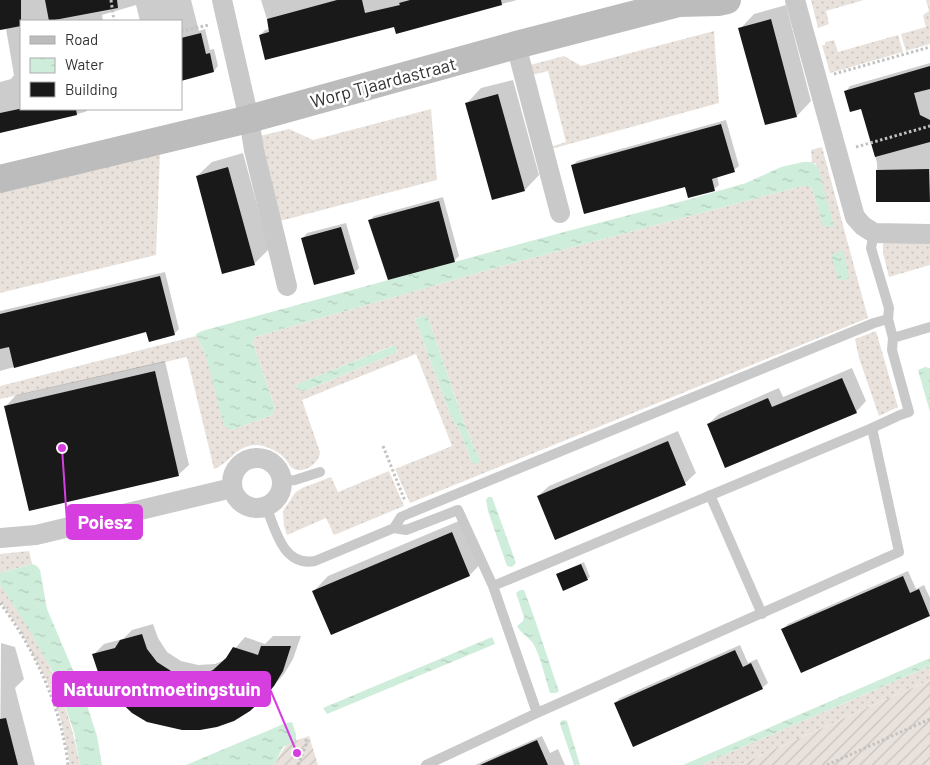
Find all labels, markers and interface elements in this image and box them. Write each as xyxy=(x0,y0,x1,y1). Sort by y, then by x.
legend xyxy=(20,20,182,110)
text: Road xyxy=(65,30,98,48)
street label: Worp Tjaardastraat xyxy=(308,52,458,112)
text: Water xyxy=(65,55,104,73)
text: Building xyxy=(65,80,118,98)
callout: Poiesz xyxy=(67,505,142,539)
text: Poiesz xyxy=(78,510,133,533)
callout: Natuurontmoetingstuin xyxy=(53,672,270,706)
text: Natuurontmoetingstuin xyxy=(63,677,261,700)

